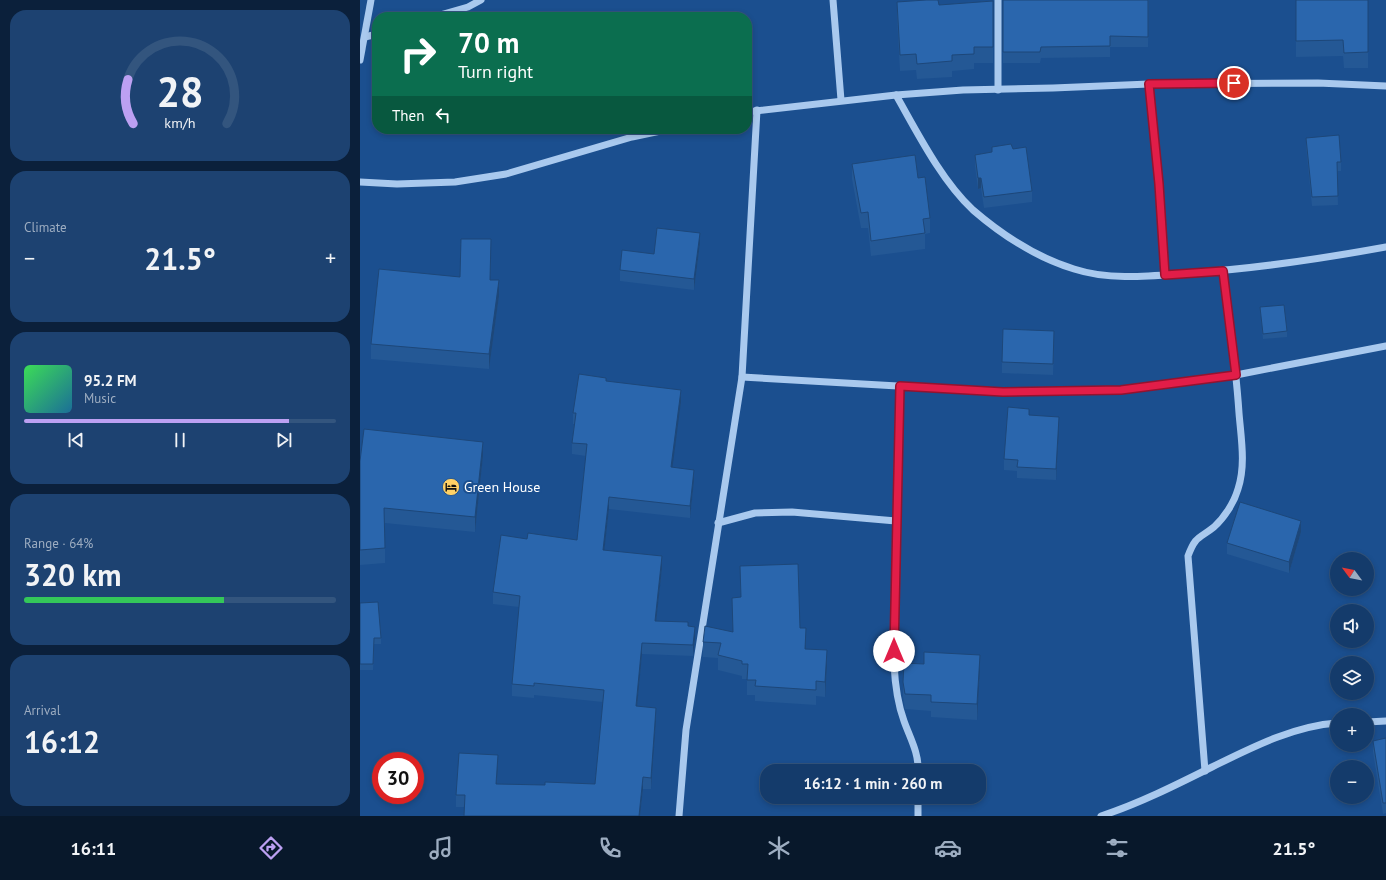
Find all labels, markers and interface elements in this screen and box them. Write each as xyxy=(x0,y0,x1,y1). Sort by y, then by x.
text: 70 m xyxy=(458,24,519,61)
icon: right xyxy=(392,28,444,80)
text: Turn right xyxy=(458,60,533,83)
text: 28 xyxy=(156,64,204,117)
pin xyxy=(1217,66,1251,100)
icon: arrive xyxy=(1223,72,1245,94)
icon: left xyxy=(432,104,454,126)
text: Then xyxy=(392,106,424,125)
text: km/h xyxy=(164,112,196,131)
text: Climate xyxy=(24,219,67,236)
text: 21.5° xyxy=(144,239,216,278)
text: − xyxy=(24,244,35,272)
text: + xyxy=(325,244,336,272)
text: 95.2 FM xyxy=(84,371,137,390)
text: Music xyxy=(84,390,116,407)
icon: previous xyxy=(65,429,87,451)
icon: pause xyxy=(169,429,191,451)
icon: next xyxy=(273,429,295,451)
hotel icon: Green House xyxy=(441,477,461,497)
place label: Green House xyxy=(464,478,540,496)
text: Range · 64% xyxy=(24,535,93,552)
north arrow xyxy=(1330,552,1374,596)
map controls xyxy=(1330,552,1374,804)
text: 320 km xyxy=(24,555,122,594)
button: sound xyxy=(1330,604,1374,648)
position arrow xyxy=(873,630,915,672)
button: layers xyxy=(1330,656,1374,700)
text: Arrival xyxy=(24,702,60,719)
button: + xyxy=(1330,708,1374,752)
text: 16:12 xyxy=(24,722,100,761)
speed limit sign: 30 xyxy=(372,752,424,804)
button: − xyxy=(1330,760,1374,804)
text: 16:12 · 1 min · 260 m xyxy=(804,774,942,793)
icon: directions xyxy=(257,834,285,862)
icon: music xyxy=(427,834,455,862)
icon: phone xyxy=(596,834,624,862)
icon: climate xyxy=(765,834,793,862)
icon: car xyxy=(934,834,962,862)
icon: filters xyxy=(1103,834,1131,862)
text: 16:11 xyxy=(71,837,116,860)
text: 21.5° xyxy=(1272,837,1315,860)

